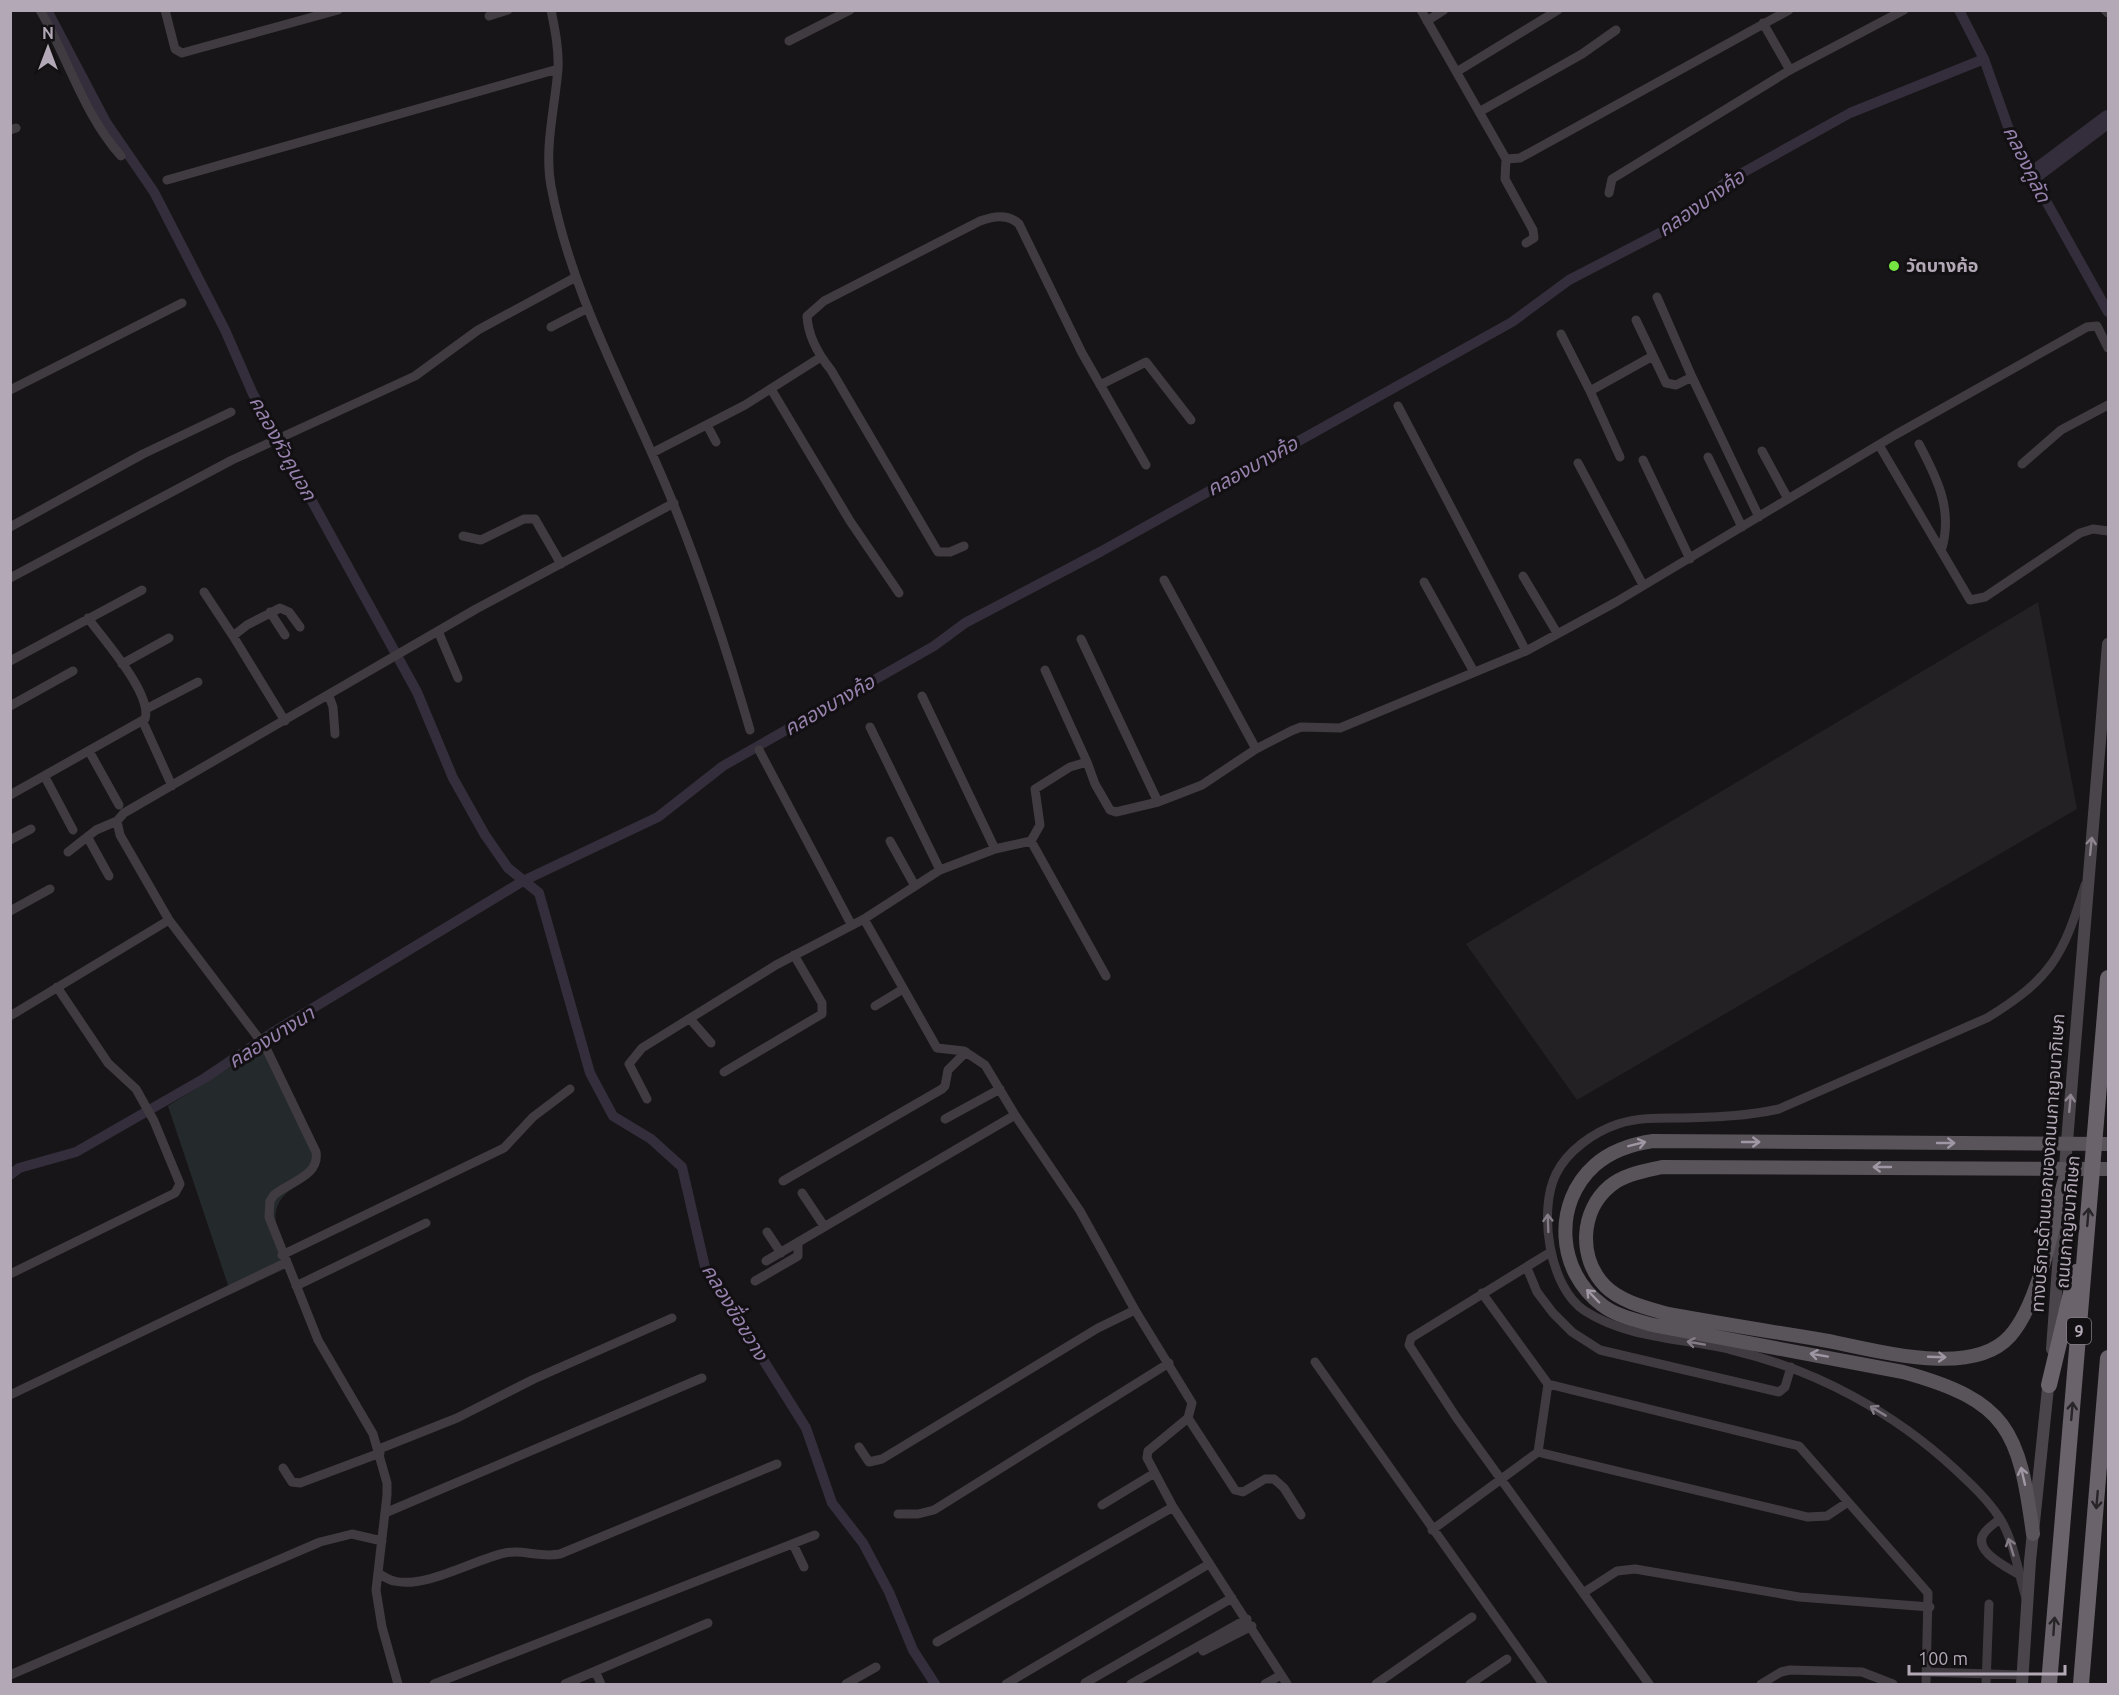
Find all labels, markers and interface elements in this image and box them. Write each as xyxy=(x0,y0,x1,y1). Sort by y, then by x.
north arrow xyxy=(18,18,78,78)
text: N xyxy=(42,24,54,42)
water label: คลองคูลัด xyxy=(1997,122,2056,207)
water label: คลองบางค้อ xyxy=(1653,163,1750,241)
place label: วัดบางค้อ xyxy=(1906,255,1979,275)
marker: วัดบางค้อ xyxy=(1887,259,1901,273)
water label: คลองหัวคูนอก xyxy=(244,392,322,506)
water label: คลองบางค้อ xyxy=(1202,430,1303,500)
water label: คลองบางค้อ xyxy=(779,669,879,740)
one-way arrow xyxy=(2086,837,2097,857)
water label: คลองบางนา xyxy=(223,1001,319,1072)
street label: ทางบริการด้านนอกของถนนกาญจนาภิเษก xyxy=(2027,1013,2069,1313)
one-way arrow xyxy=(2065,1094,2076,1114)
one-way arrow xyxy=(1741,1136,1761,1148)
one-way arrow xyxy=(1936,1137,1956,1149)
one-way arrow xyxy=(1628,1138,1647,1150)
street label: ถนนกาญจนาภิเษก xyxy=(2051,1155,2085,1289)
one-way arrow xyxy=(1873,1161,1893,1173)
one-way arrow xyxy=(2083,1207,2094,1227)
one-way arrow xyxy=(1543,1213,1554,1233)
water label: คลองขื่อขวาง xyxy=(698,1259,775,1365)
one-way arrow xyxy=(1585,1288,1600,1303)
road number: 9 xyxy=(2067,1318,2091,1344)
one-way arrow xyxy=(1687,1337,1707,1348)
one-way arrow xyxy=(1810,1349,1829,1360)
one-way arrow xyxy=(1926,1352,1946,1363)
one-way arrow xyxy=(2067,1401,2078,1421)
one-way arrow xyxy=(1869,1404,1886,1417)
one-way arrow xyxy=(2017,1467,2029,1486)
one-way arrow xyxy=(2091,1490,2102,1510)
one-way arrow xyxy=(2005,1538,2016,1557)
one-way arrow xyxy=(2048,1617,2059,1637)
scale bar xyxy=(1909,1638,2065,1676)
text: 100 m xyxy=(1918,1648,1968,1668)

